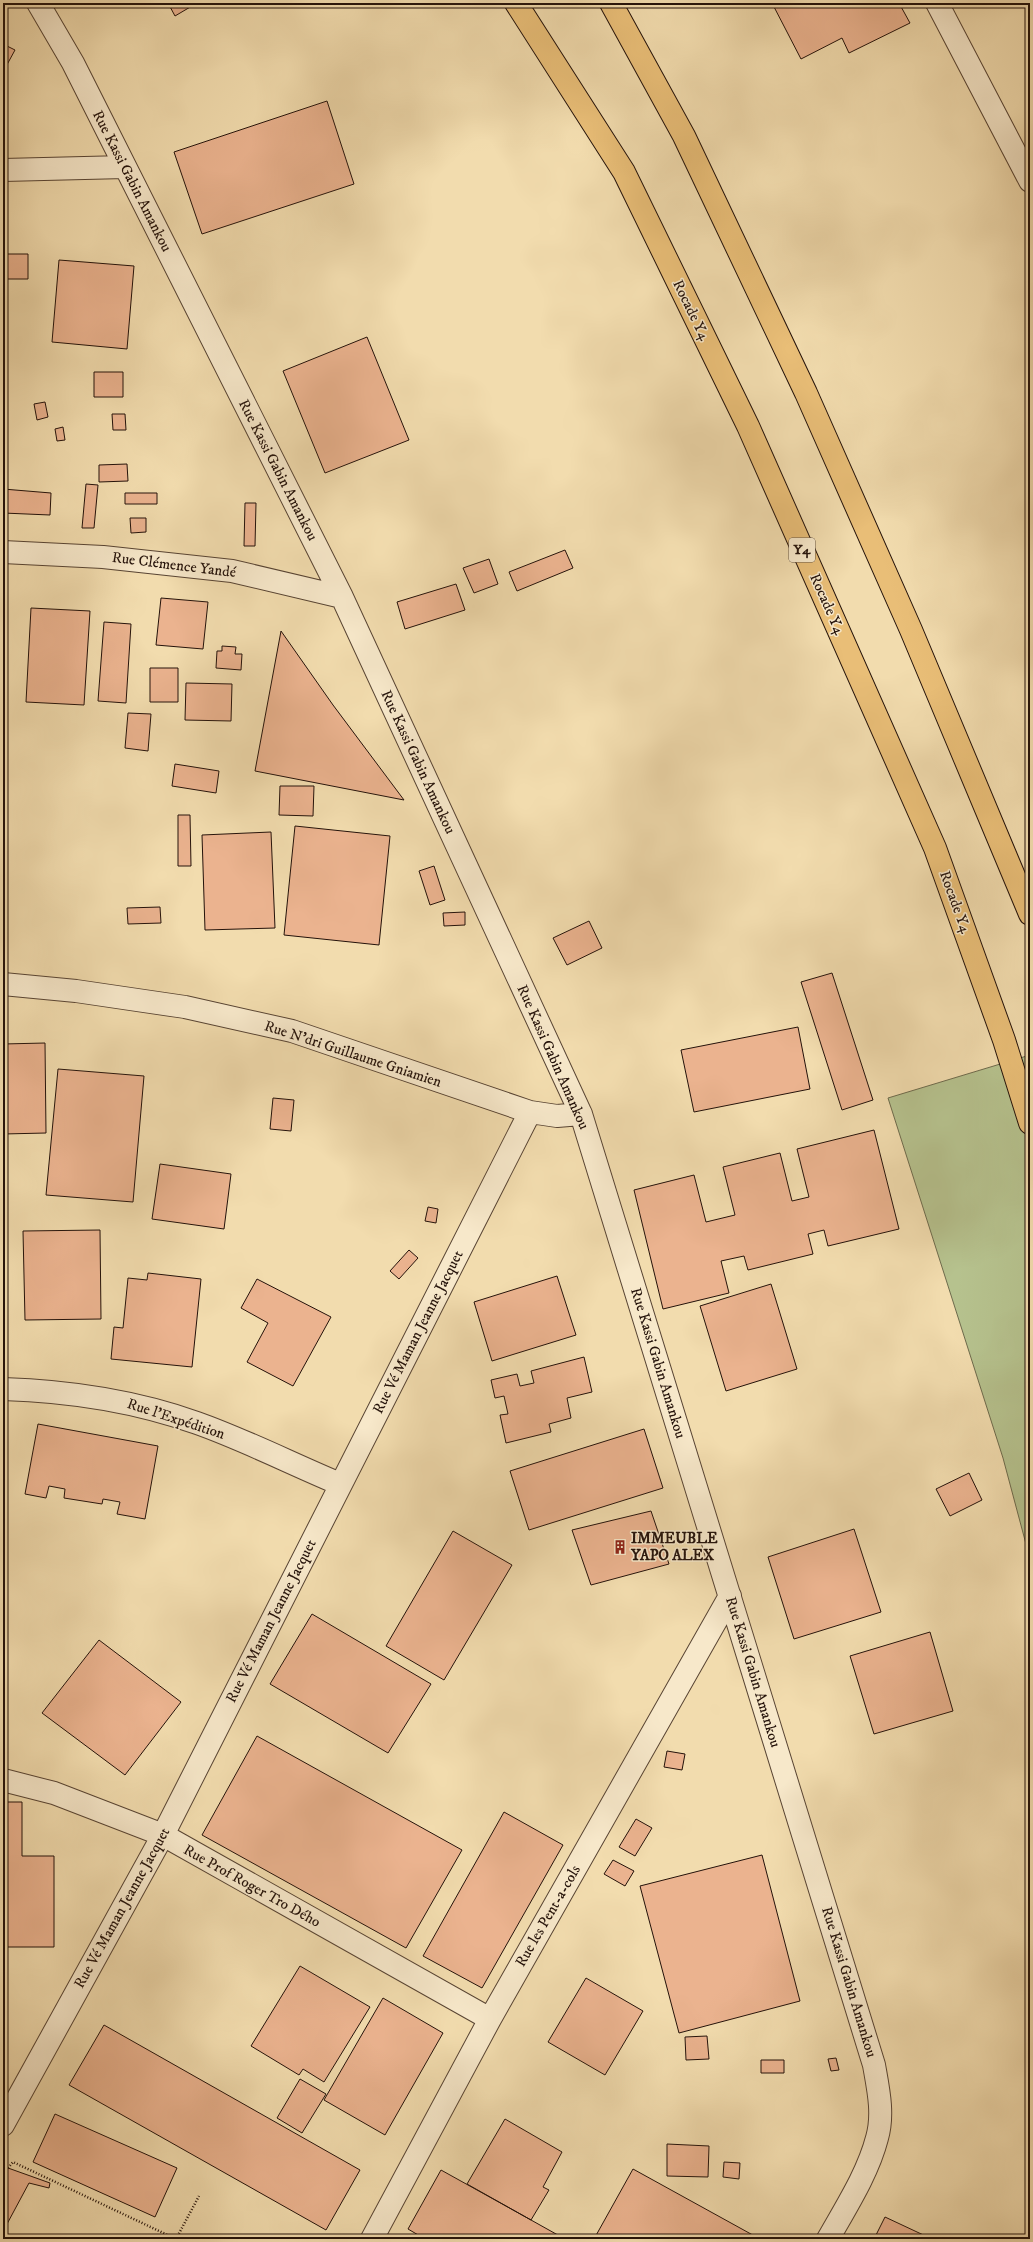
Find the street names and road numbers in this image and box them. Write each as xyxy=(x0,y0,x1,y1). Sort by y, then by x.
street label: Rue Kassi Gabin Amankou xyxy=(88,107,176,255)
street label: Rocade Y4 xyxy=(668,277,714,344)
street label: Rue Kassi Gabin Amankou xyxy=(234,396,322,544)
road number: Y4 xyxy=(789,538,815,562)
street label: Rue Clémence Yandé xyxy=(111,548,238,582)
street label: Rocade Y4 xyxy=(805,570,849,638)
street label: Rue Kassi Gabin Amankou xyxy=(376,687,460,837)
street label: Rocade Y4 xyxy=(935,868,975,936)
street label: Rue Kassi Gabin Amankou xyxy=(513,982,593,1132)
street label: Rue N'dri Guillaume Gniamien xyxy=(262,1016,444,1092)
street label: Rue Vé Maman Jeanne Jacquet xyxy=(368,1247,468,1417)
street label: Rue Kassi Gabin Amankou xyxy=(626,1285,690,1441)
street label: Rue l'Expédition xyxy=(125,1394,227,1444)
street label: Rue Vé Maman Jeanne Jacquet xyxy=(221,1536,321,1706)
street label: Rue Kassi Gabin Amankou xyxy=(721,1594,785,1750)
street label: Rue Vé Maman Jeanne Jacquet xyxy=(70,1824,174,1992)
street label: Rue Prof Roger Tro Dého xyxy=(180,1840,324,1932)
street label: Rue les Pent-a-cols xyxy=(511,1862,585,1970)
street label: Rue Kassi Gabin Amankou xyxy=(817,1904,881,2060)

